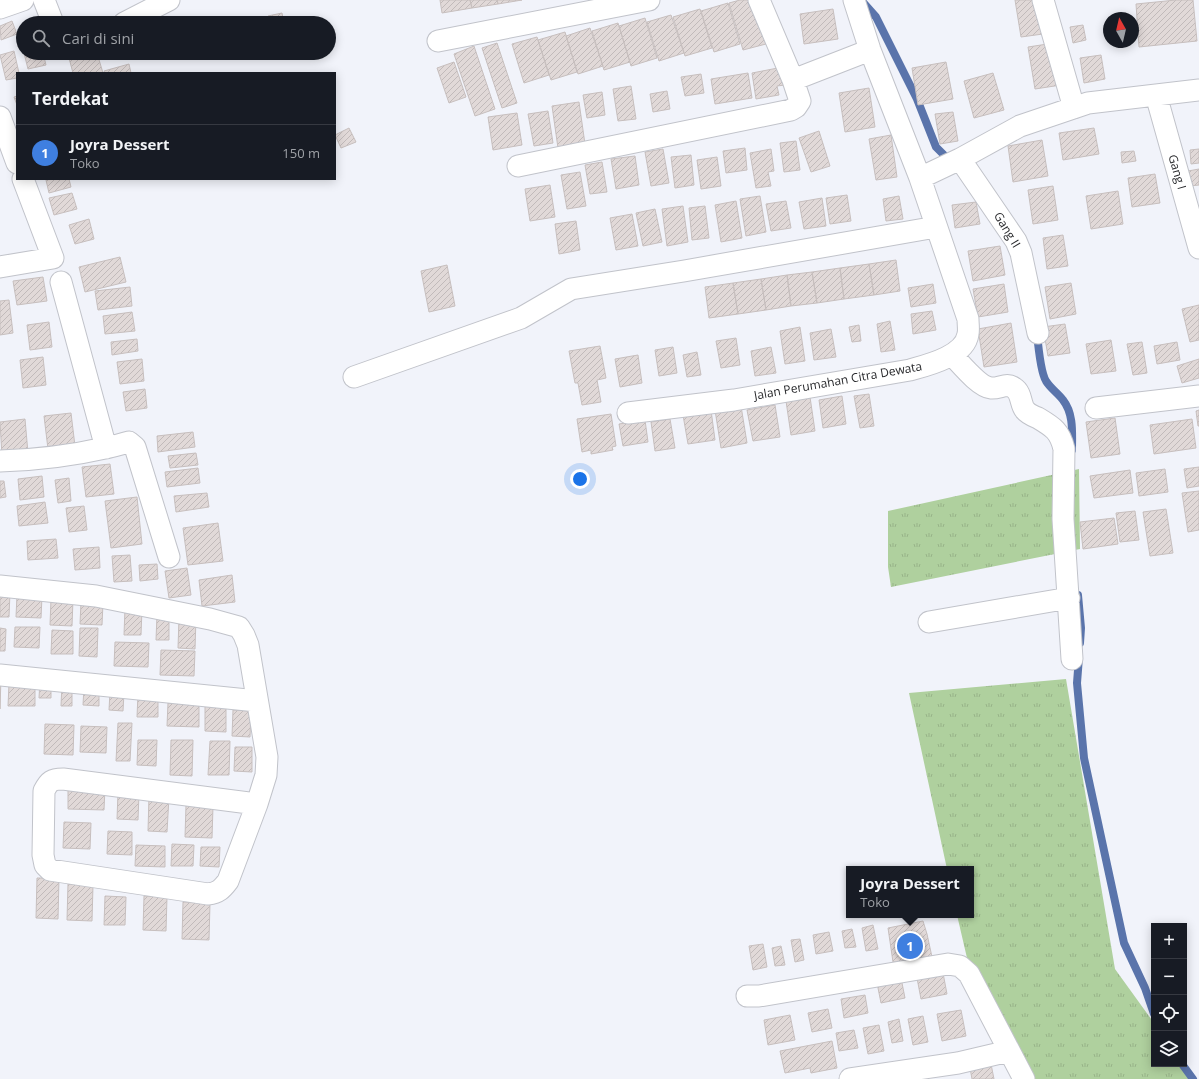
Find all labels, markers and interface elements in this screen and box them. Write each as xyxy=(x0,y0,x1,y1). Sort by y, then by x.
north arrow xyxy=(1103,12,1139,48)
search box xyxy=(16,16,336,60)
icon: search xyxy=(30,27,52,49)
text: Cari di sini xyxy=(62,28,134,48)
text: Terdekat xyxy=(32,87,109,110)
text: Joyra Dessert xyxy=(70,134,170,154)
text: 1 xyxy=(41,144,49,162)
text: 150 m xyxy=(282,144,320,162)
street label: Gang I xyxy=(1164,152,1191,191)
text: Toko xyxy=(70,154,100,172)
street label: Gang II xyxy=(990,209,1025,251)
street label: Jalan Perumahan Citra Dewata xyxy=(752,357,923,404)
your location xyxy=(570,469,590,489)
popup xyxy=(846,866,974,918)
text: Joyra Dessert xyxy=(860,873,960,893)
text: Toko xyxy=(860,893,890,911)
map controls xyxy=(1151,923,1187,1067)
button: + xyxy=(1151,923,1187,959)
pin: 1 xyxy=(897,931,923,961)
button: − xyxy=(1151,959,1187,995)
button: locate xyxy=(1151,995,1187,1031)
button: layers xyxy=(1151,1031,1187,1067)

